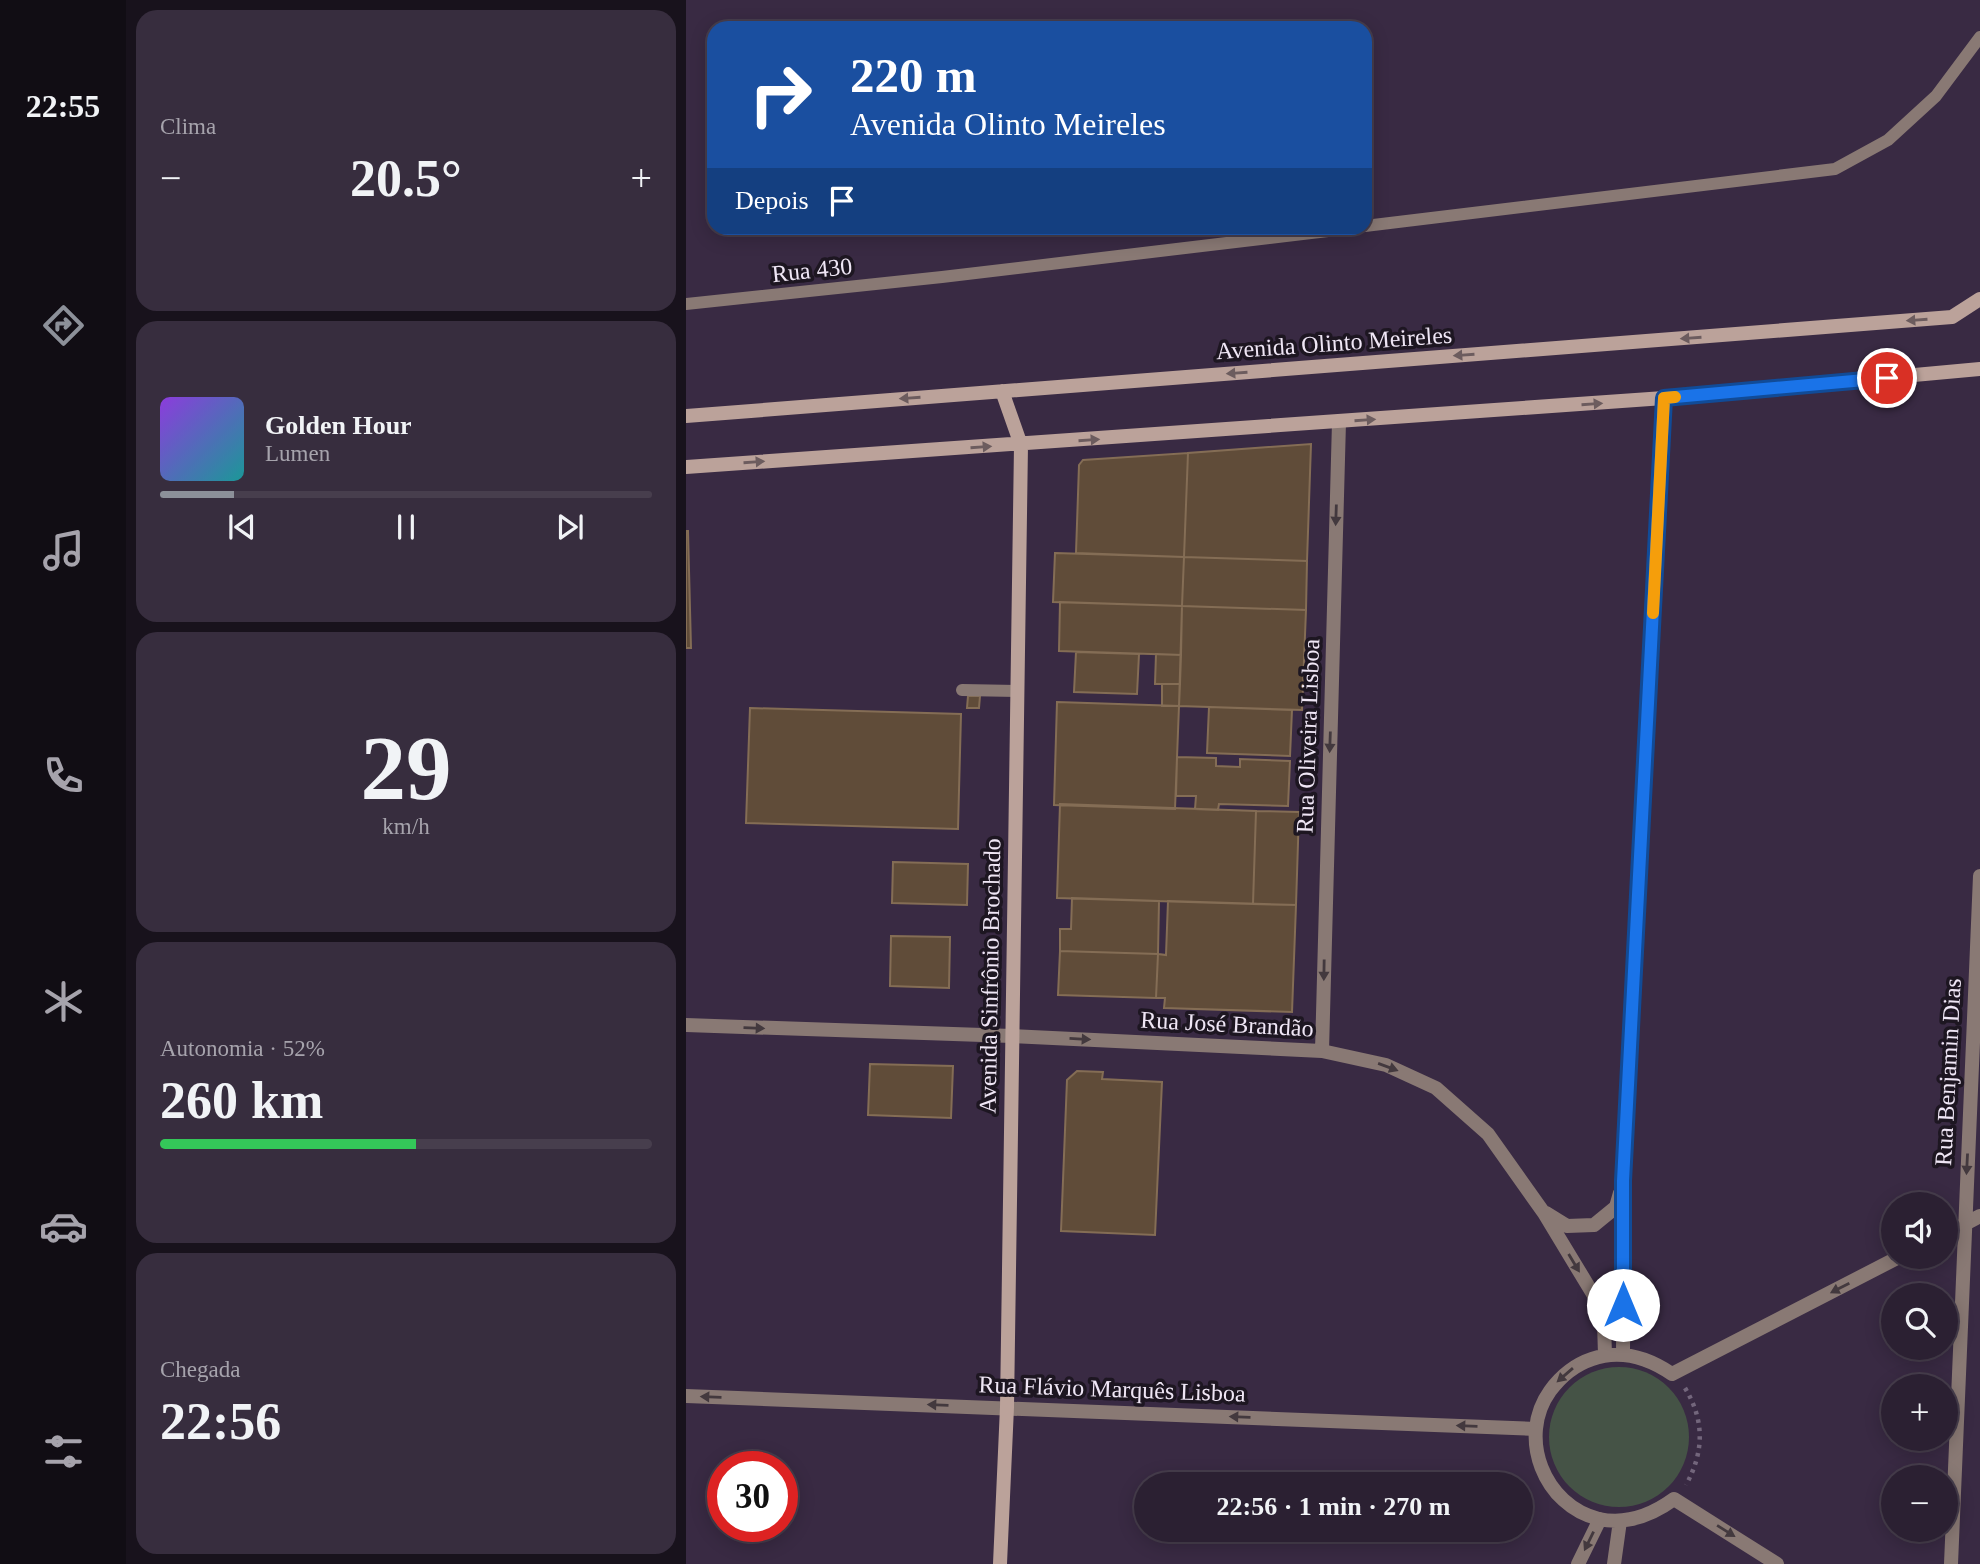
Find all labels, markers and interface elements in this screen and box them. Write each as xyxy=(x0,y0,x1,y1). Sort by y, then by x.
text: 220 m xyxy=(850,48,977,103)
icon: right xyxy=(735,49,826,140)
text: 22:55 xyxy=(26,88,100,124)
text: Avenida Olinto Meireles xyxy=(850,106,1166,142)
text: Clima xyxy=(160,114,216,139)
text: 20.5° xyxy=(350,150,462,207)
text: − xyxy=(160,157,181,199)
text: + xyxy=(631,157,652,199)
icon: arrive xyxy=(823,182,861,220)
text: Depois xyxy=(735,186,809,215)
street label: Rua 430 xyxy=(771,253,853,287)
icon: directions xyxy=(39,301,88,350)
one-way arrow xyxy=(1906,315,1928,326)
street label: Avenida Olinto Meireles xyxy=(1215,322,1453,364)
one-way arrow xyxy=(1679,333,1701,344)
pin xyxy=(1857,348,1917,408)
one-way arrow xyxy=(1453,350,1475,361)
icon: arrive xyxy=(1868,359,1906,397)
one-way arrow xyxy=(1226,368,1248,379)
one-way arrow xyxy=(899,393,921,404)
one-way arrow xyxy=(1581,398,1603,409)
text: Golden Hour xyxy=(265,411,412,440)
one-way arrow xyxy=(1355,414,1377,425)
one-way arrow xyxy=(1079,434,1101,445)
text: Lumen xyxy=(265,441,330,466)
one-way arrow xyxy=(970,441,992,452)
one-way arrow xyxy=(743,456,765,467)
one-way arrow xyxy=(1331,504,1342,526)
icon: previous xyxy=(223,508,261,546)
icon: pause xyxy=(387,508,425,546)
icon: next xyxy=(551,508,589,546)
icon: music xyxy=(39,526,88,575)
street label: Rua Oliveira Lisboa xyxy=(1292,638,1324,834)
text: 29 xyxy=(361,718,452,819)
one-way arrow xyxy=(1324,732,1336,754)
icon: phone xyxy=(39,751,88,800)
text: km/h xyxy=(382,814,430,839)
street label: Avenida Sinfrônio Brochado xyxy=(975,838,1005,1114)
one-way arrow xyxy=(1318,959,1330,981)
icon: climate xyxy=(39,977,88,1026)
street label: Rua Benjamin Dias xyxy=(1930,977,1966,1167)
street label: Rua José Brandão xyxy=(1140,1006,1314,1042)
one-way arrow xyxy=(743,1022,765,1033)
one-way arrow xyxy=(1069,1034,1091,1045)
text: Autonomia · 52% xyxy=(160,1036,325,1061)
one-way arrow xyxy=(1378,1062,1399,1073)
text: 260 km xyxy=(160,1072,323,1129)
one-way arrow xyxy=(1961,1154,1972,1176)
map controls xyxy=(1881,1192,1958,1542)
button: sound xyxy=(1881,1192,1958,1269)
icon: car xyxy=(39,1202,88,1251)
one-way arrow xyxy=(1568,1253,1581,1272)
position arrow xyxy=(1586,1268,1660,1342)
one-way arrow xyxy=(1830,1282,1850,1293)
button: search xyxy=(1881,1283,1958,1360)
text: Chegada xyxy=(160,1357,240,1382)
one-way arrow xyxy=(1556,1367,1574,1383)
street label: Rua Flávio Marquês Lisboa xyxy=(978,1371,1246,1407)
button: + xyxy=(1881,1374,1958,1451)
one-way arrow xyxy=(700,1391,722,1402)
text: 22:56 xyxy=(160,1393,281,1450)
one-way arrow xyxy=(927,1399,949,1410)
one-way arrow xyxy=(1229,1411,1251,1422)
one-way arrow xyxy=(1456,1421,1478,1432)
icon: filters xyxy=(39,1427,88,1476)
speed limit sign: 30 xyxy=(707,1451,798,1542)
button: − xyxy=(1881,1465,1958,1542)
text: 22:56 · 1 min · 270 m xyxy=(1217,1492,1451,1521)
one-way arrow xyxy=(1716,1525,1735,1538)
one-way arrow xyxy=(1583,1531,1594,1551)

